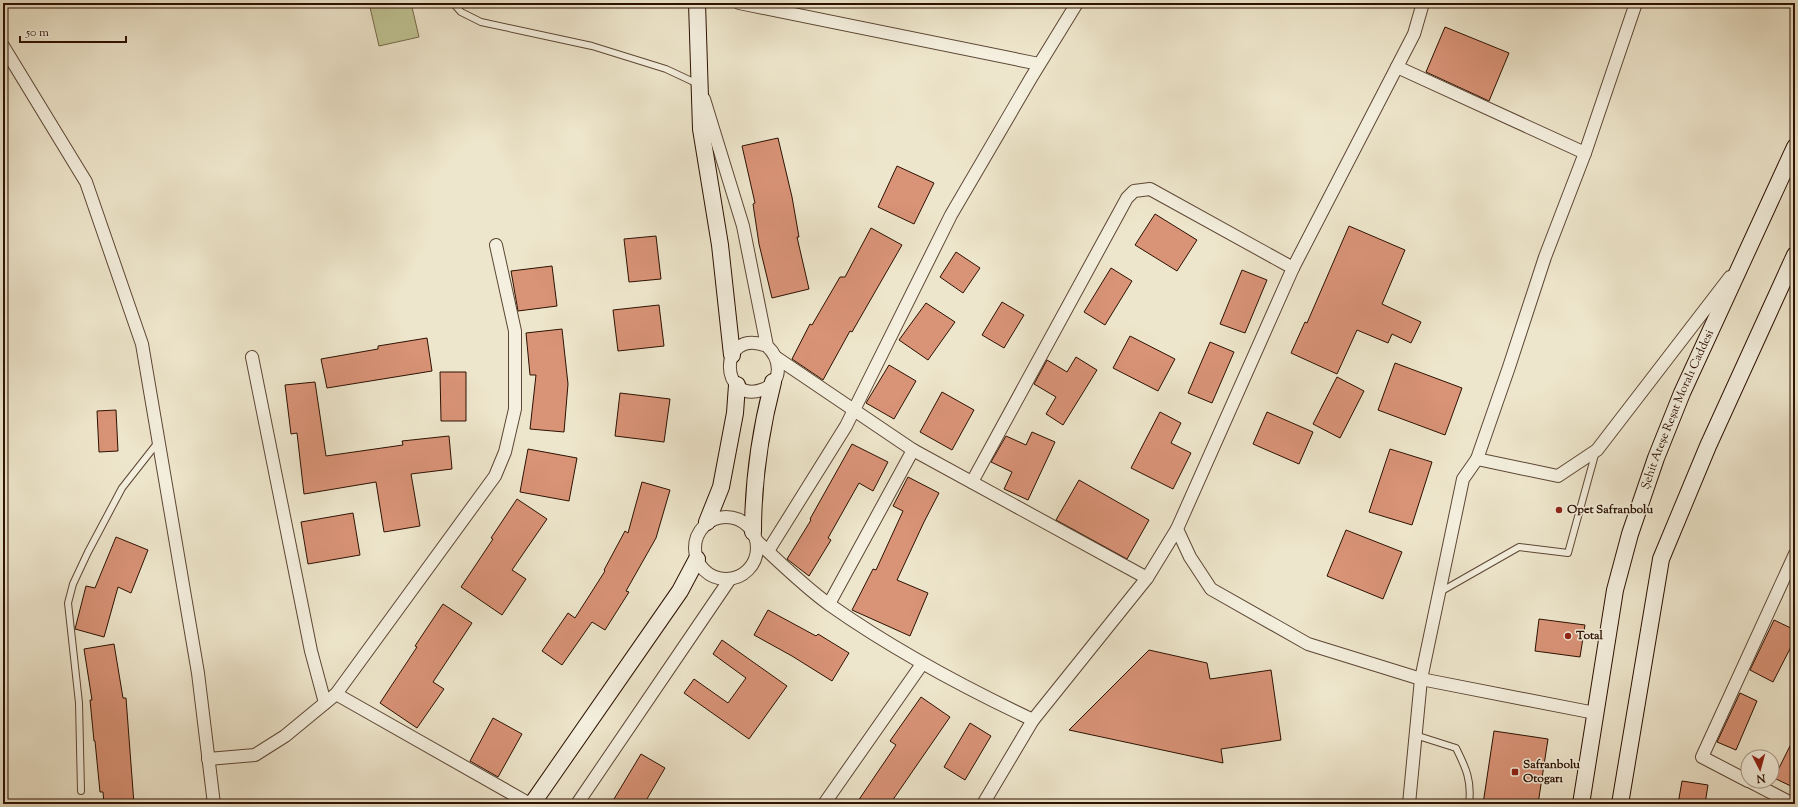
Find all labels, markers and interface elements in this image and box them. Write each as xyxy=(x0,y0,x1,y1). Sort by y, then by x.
scale bar xyxy=(20,18,126,44)
text: 50 m xyxy=(25,24,49,42)
street label: Şehit Ateşe Reşat Moralı Caddesi xyxy=(1637,326,1719,492)
place label: Opet Safranbolu xyxy=(1567,501,1653,519)
marker: Opet Safranbolu xyxy=(1554,505,1564,515)
place label: Total xyxy=(1575,627,1604,645)
marker: Total xyxy=(1563,631,1573,641)
north arrow xyxy=(1740,749,1780,789)
place label: Safranbolu Otogarı xyxy=(1523,756,1580,788)
marker: Safranbolu Otogarı xyxy=(1510,767,1520,777)
text: N xyxy=(1756,769,1767,786)

